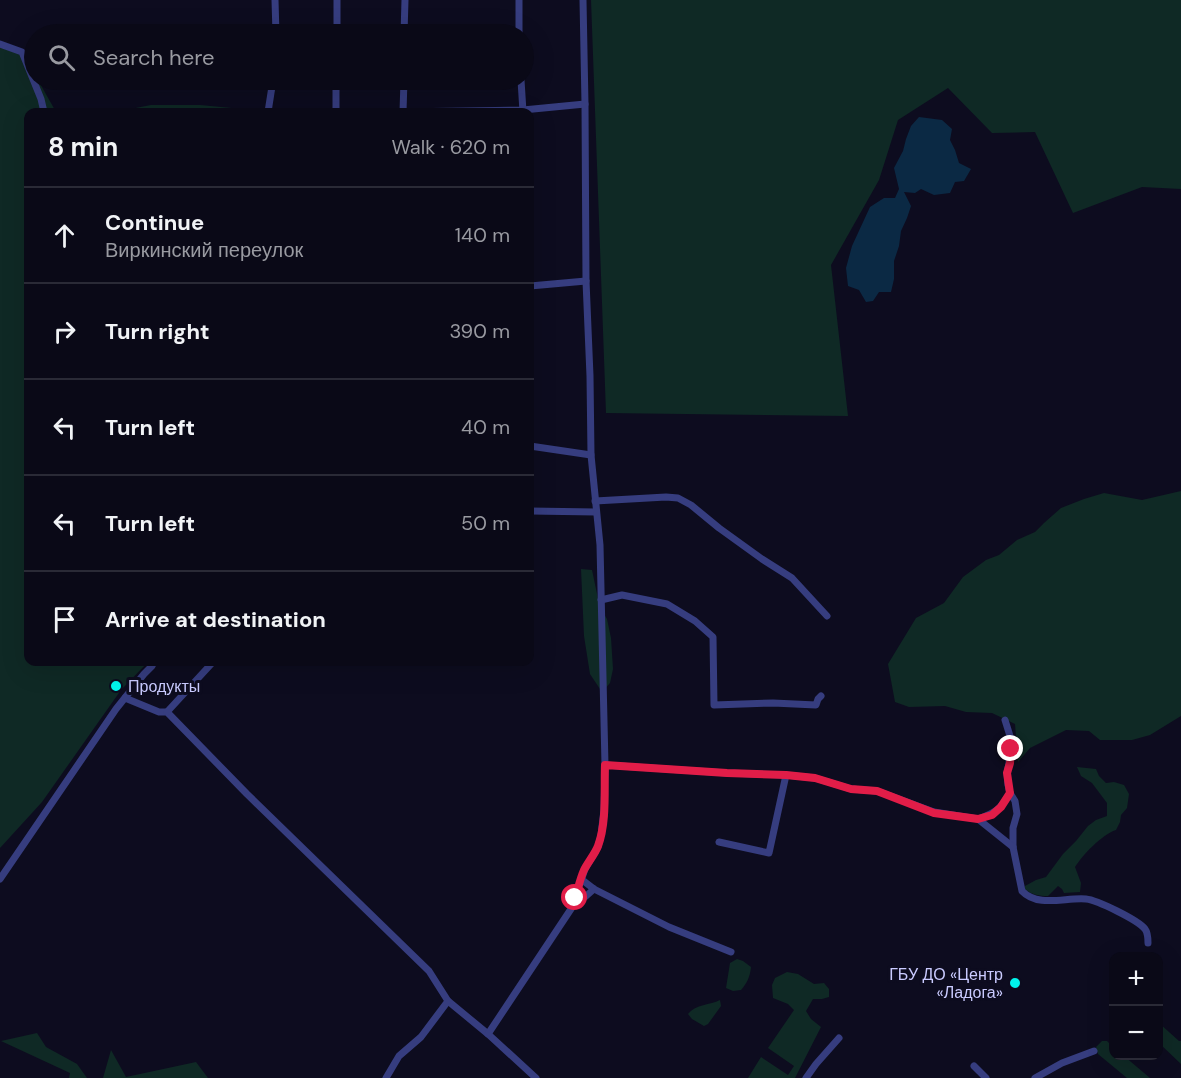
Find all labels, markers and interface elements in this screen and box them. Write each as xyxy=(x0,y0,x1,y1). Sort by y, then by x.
search box xyxy=(24,24,534,90)
icon: search xyxy=(45,41,78,74)
text: Search here xyxy=(93,43,214,72)
text: 8 min xyxy=(48,130,118,164)
text: Walk · 620 m xyxy=(391,134,510,160)
text: Continue xyxy=(105,208,204,237)
icon: ahead xyxy=(48,219,81,252)
text: 140 m xyxy=(455,222,510,248)
text: Виркинский переулок xyxy=(105,237,303,263)
icon: right xyxy=(48,315,81,348)
text: Turn right xyxy=(105,317,210,346)
text: 390 m xyxy=(449,318,510,344)
icon: left xyxy=(48,411,81,444)
text: Turn left xyxy=(105,413,195,442)
text: 40 m xyxy=(461,414,510,440)
icon: left xyxy=(48,507,81,540)
text: Turn left xyxy=(105,509,195,538)
text: 50 m xyxy=(461,510,510,536)
icon: arrive xyxy=(48,603,81,636)
text: Arrive at destination xyxy=(105,605,326,634)
place label: Продукты xyxy=(128,676,200,697)
marker: Продукты xyxy=(109,679,123,693)
route end xyxy=(997,735,1023,761)
route start xyxy=(561,884,587,910)
map controls xyxy=(1109,952,1163,1060)
button: + xyxy=(1109,952,1163,1006)
place label: ГБУ ДО «Центр «Ладога» xyxy=(889,964,1003,1003)
marker: ГБУ ДО «Центр «Ладога» xyxy=(1008,976,1022,990)
button: − xyxy=(1109,1006,1163,1060)

